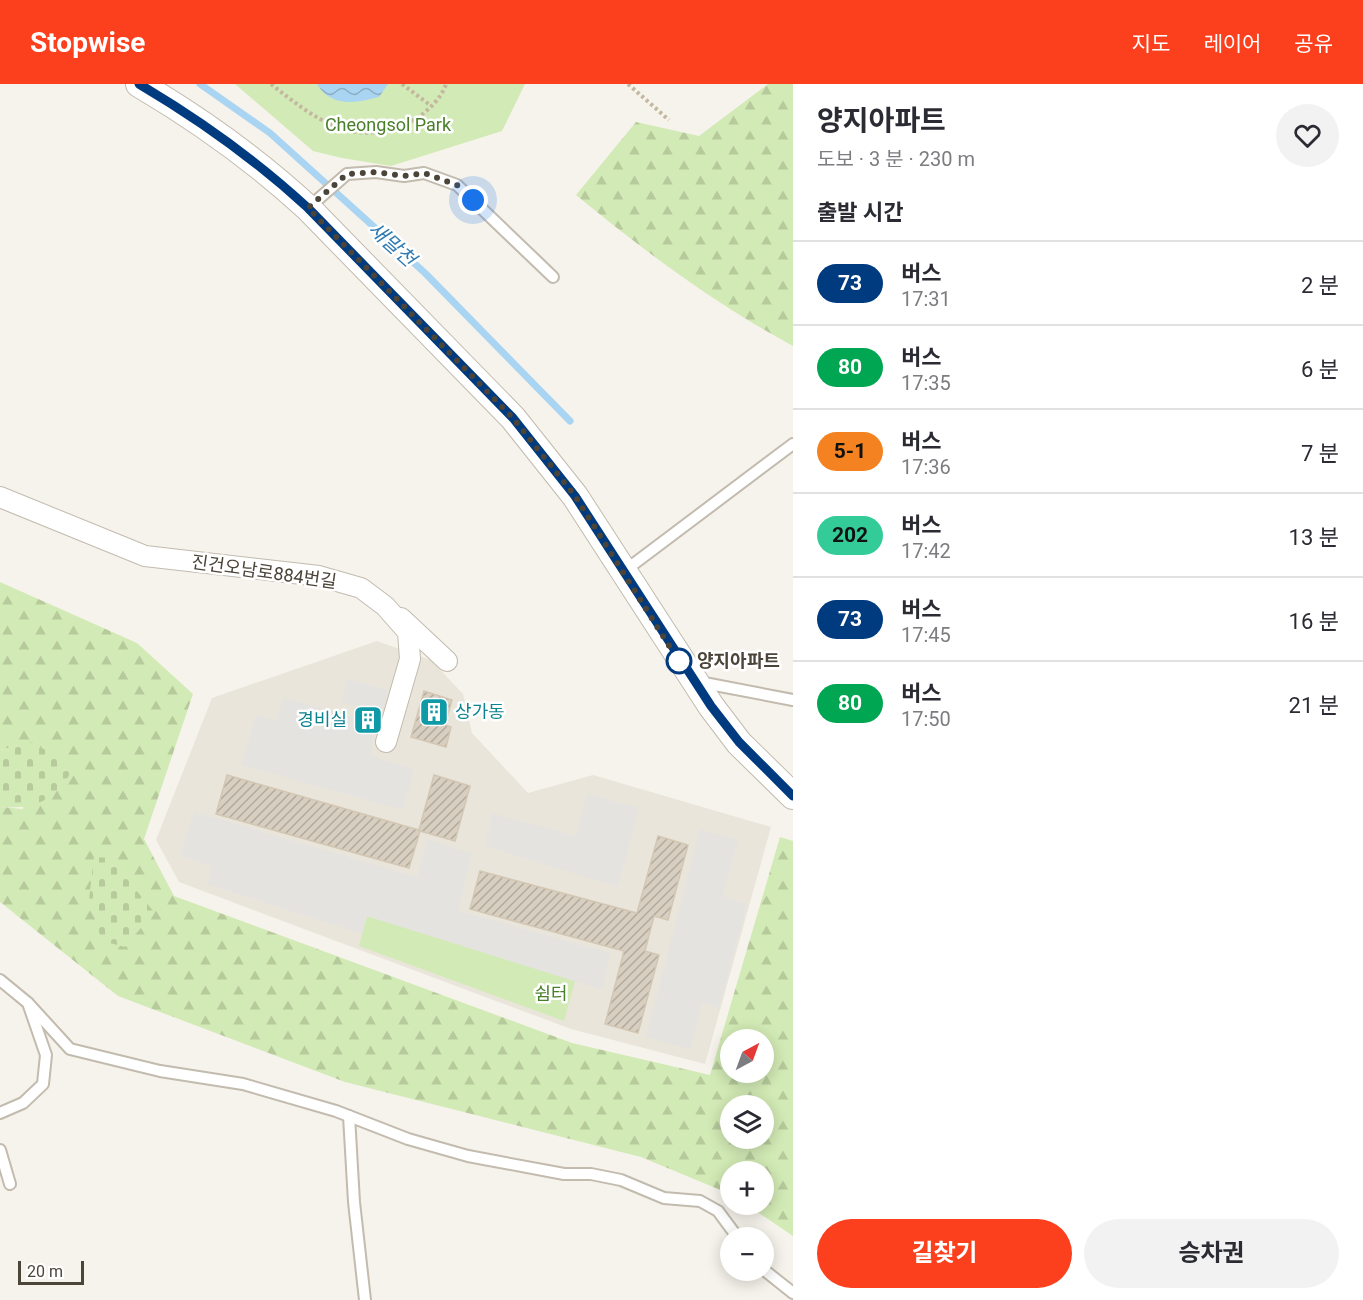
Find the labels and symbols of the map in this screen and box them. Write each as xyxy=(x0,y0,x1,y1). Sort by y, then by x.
park label: Cheongsol Park xyxy=(325,114,452,135)
your location xyxy=(458,185,488,215)
water label: 새말천 xyxy=(363,217,422,273)
street label: 진건오남로884번길 xyxy=(190,551,338,592)
marker: 양지아파트 xyxy=(666,648,692,674)
place label: 양지아파트 xyxy=(697,650,780,671)
building icon: 상가동 xyxy=(418,696,450,728)
place label: 상가동 xyxy=(455,701,505,722)
building icon: 경비실 xyxy=(352,704,384,736)
place label: 경비실 xyxy=(297,709,347,730)
park label: 쉼터 xyxy=(534,983,568,1004)
north arrow xyxy=(720,1029,774,1083)
scale bar xyxy=(18,1258,84,1286)

